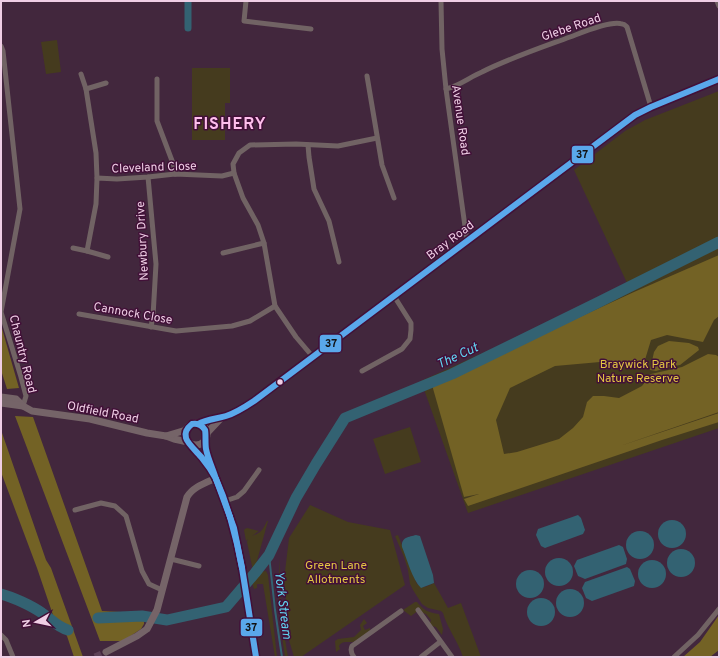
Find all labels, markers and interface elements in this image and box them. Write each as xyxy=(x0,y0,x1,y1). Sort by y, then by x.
street label: Glebe Road xyxy=(539,10,603,46)
street label: Avenue Road xyxy=(447,84,473,156)
district label: FISHERY xyxy=(193,115,267,135)
line badge: 37 xyxy=(571,145,594,164)
text: 37 xyxy=(576,148,588,162)
street label: Cleveland Close xyxy=(111,159,197,177)
street label: Newbury Drive xyxy=(133,201,153,281)
street label: Bray Road xyxy=(424,218,478,264)
street label: Cannock Close xyxy=(92,299,173,329)
street label: Chauntry Road xyxy=(5,313,39,395)
line badge: 37 xyxy=(319,334,342,353)
text: 37 xyxy=(325,337,337,351)
water label: The Cut xyxy=(435,340,482,373)
park label: Braywick Park Nature Reserve xyxy=(597,357,679,387)
unlabelled marker xyxy=(275,377,285,387)
street label: Oldfield Road xyxy=(66,398,140,428)
park label: Green Lane Allotments xyxy=(305,558,367,588)
water label: York Stream xyxy=(270,570,294,640)
north arrow xyxy=(16,602,56,642)
text: N xyxy=(20,618,35,628)
line badge: 37 xyxy=(240,618,263,637)
text: 37 xyxy=(245,621,257,635)

